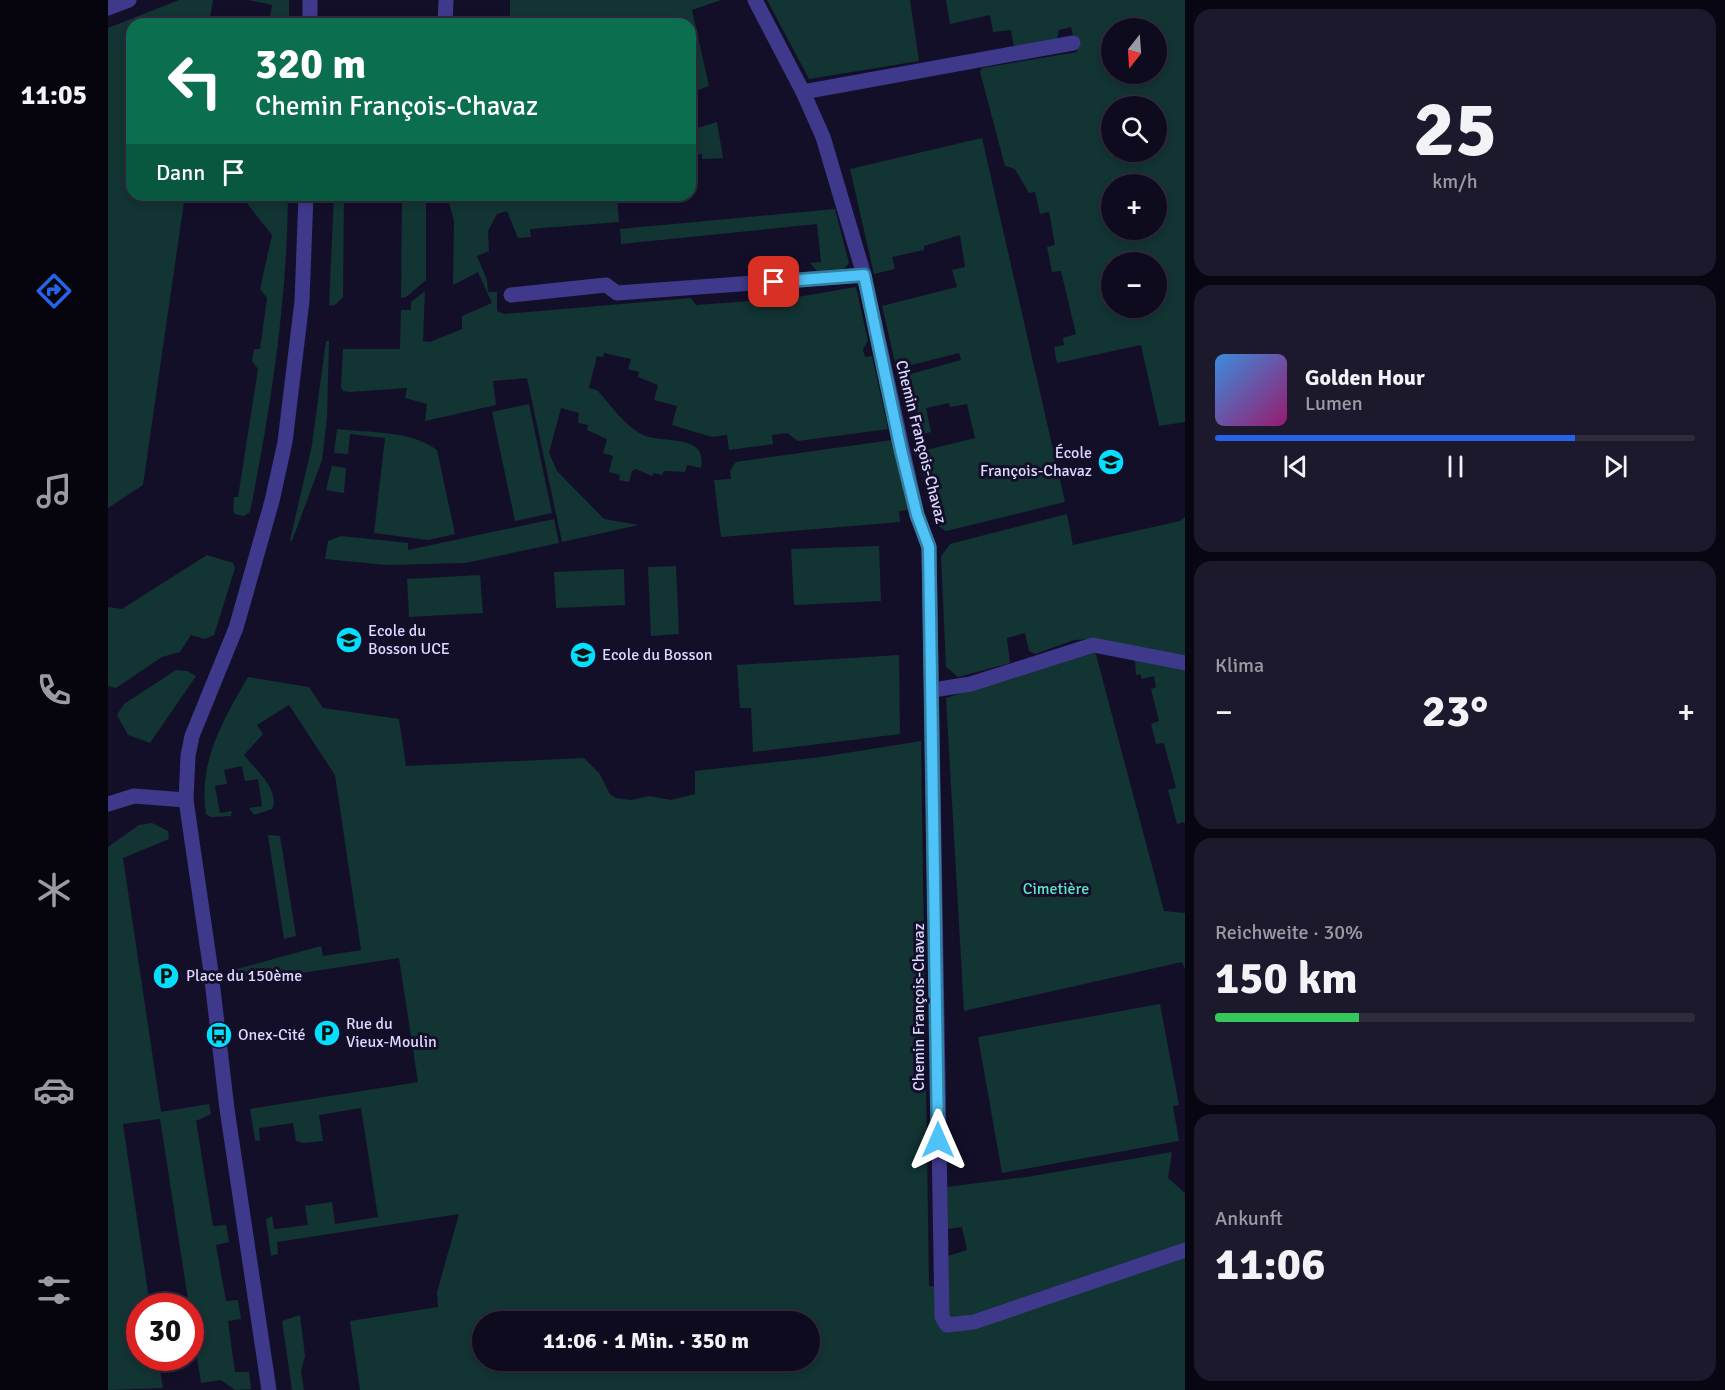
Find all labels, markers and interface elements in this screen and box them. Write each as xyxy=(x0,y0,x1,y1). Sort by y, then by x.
north arrow xyxy=(1101,18,1167,84)
map controls xyxy=(1101,18,1167,318)
text: 320 m xyxy=(255,39,366,90)
icon: left xyxy=(156,42,234,120)
text: 11:05 xyxy=(21,79,87,112)
text: 25 xyxy=(1413,82,1497,178)
text: Chemin François-Chavaz xyxy=(255,90,538,123)
button: search xyxy=(1101,96,1167,162)
icon: arrive xyxy=(217,156,250,189)
text: Dann xyxy=(156,159,205,186)
text: km/h xyxy=(1432,169,1478,194)
button: + xyxy=(1101,174,1167,240)
button: − xyxy=(1101,252,1167,318)
pin xyxy=(748,256,799,307)
icon: arrive xyxy=(757,265,790,298)
icon: directions xyxy=(33,270,75,312)
street label: Chemin François-Chavaz xyxy=(891,358,951,526)
text: Golden Hour xyxy=(1305,364,1425,391)
text: Lumen xyxy=(1305,391,1363,416)
place label: École François-Chavaz xyxy=(980,443,1092,481)
school or university icon: École François-Chavaz xyxy=(1096,447,1126,477)
icon: previous xyxy=(1279,450,1312,483)
icon: pause xyxy=(1439,450,1472,483)
icon: next xyxy=(1599,450,1632,483)
icon: music xyxy=(33,470,75,512)
place label: Ecole du Bosson UCE xyxy=(368,621,450,659)
school or university icon: Ecole du Bosson UCE xyxy=(334,625,364,655)
school or university icon: Ecole du Bosson xyxy=(568,640,598,670)
place label: Ecole du Bosson xyxy=(602,645,713,665)
text: Klima xyxy=(1215,653,1264,678)
icon: phone xyxy=(33,669,75,711)
text: 23° xyxy=(1422,684,1488,739)
text: − xyxy=(1215,692,1233,733)
text: + xyxy=(1677,692,1695,733)
icon: climate xyxy=(33,869,75,911)
park label: Cimetière xyxy=(1023,879,1089,899)
text: Reichweite · 30% xyxy=(1215,920,1363,945)
street label: Chemin François-Chavaz xyxy=(909,923,929,1091)
text: 150 km xyxy=(1215,951,1358,1006)
parking icon: Place du 150ème xyxy=(151,961,181,991)
place label: Place du 150ème xyxy=(186,966,302,986)
place label: Rue du Vieux-Moulin xyxy=(346,1014,437,1052)
parking icon: Rue du Vieux-Moulin xyxy=(312,1018,342,1048)
bus stop icon: Onex-Cité xyxy=(204,1020,234,1050)
place label: Onex-Cité xyxy=(238,1025,305,1045)
icon: car xyxy=(33,1069,75,1111)
position arrow xyxy=(906,1108,970,1172)
text: Ankunft xyxy=(1215,1206,1283,1231)
text: 11:06 xyxy=(1215,1237,1325,1292)
icon: filters xyxy=(33,1269,75,1311)
speed limit sign: 30 xyxy=(126,1293,204,1371)
text: 11:06 · 1 Min. · 350 m xyxy=(543,1327,749,1354)

